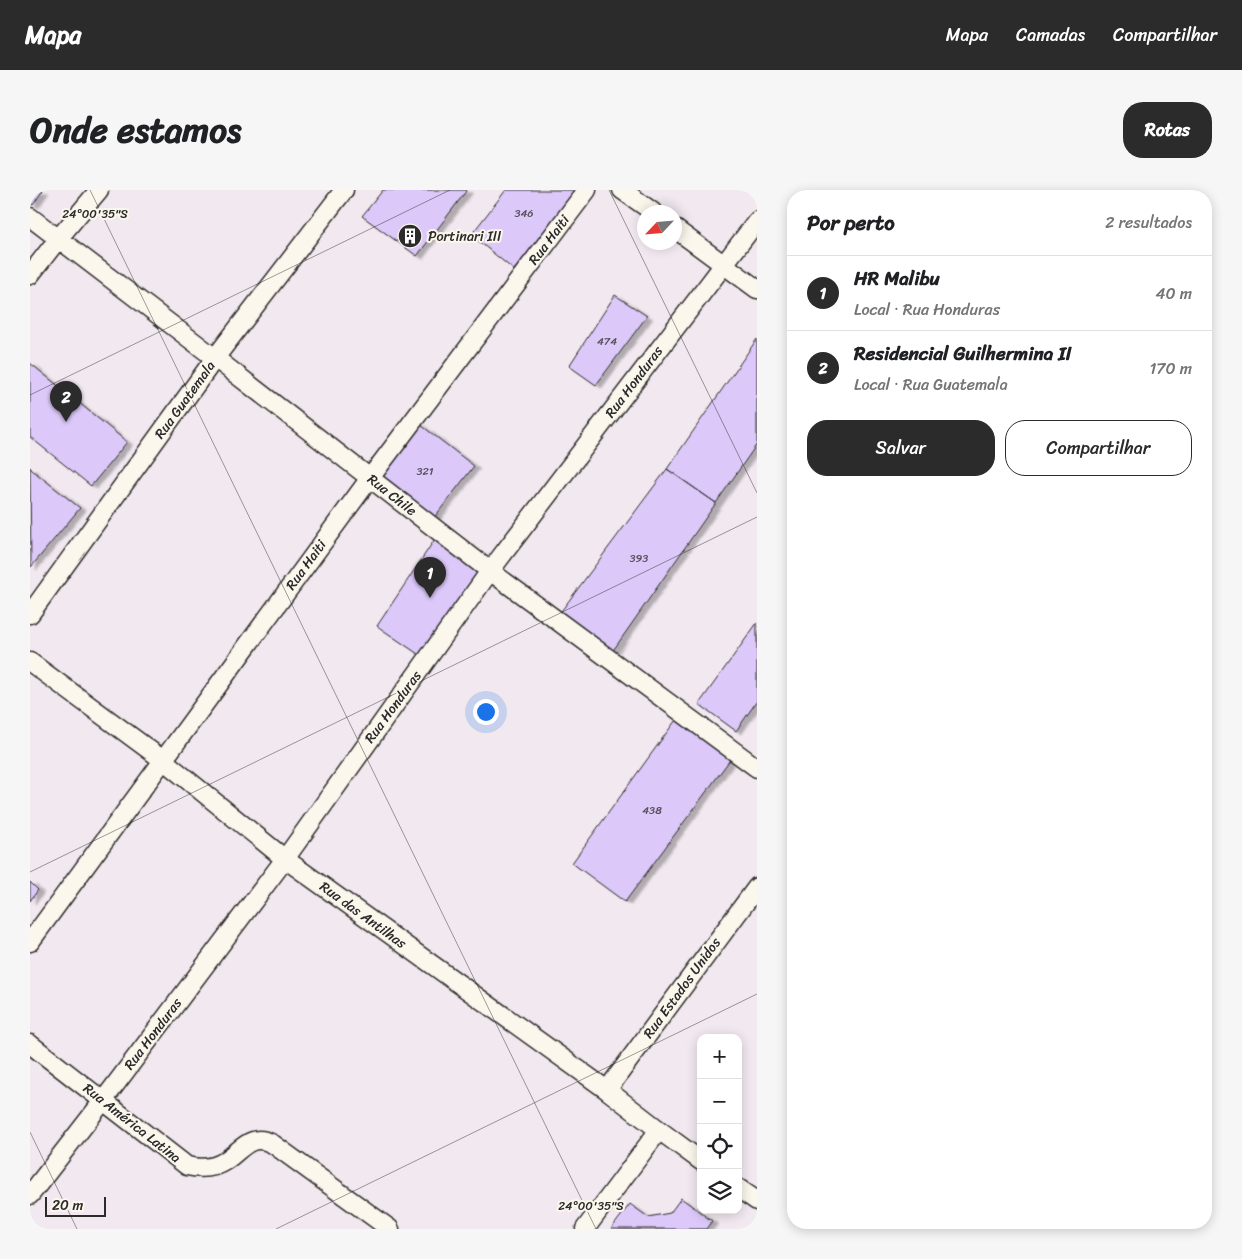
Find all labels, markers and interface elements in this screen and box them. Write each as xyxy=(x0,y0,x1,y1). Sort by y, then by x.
text: Mapa xyxy=(25,14,81,56)
text: Mapa xyxy=(946,19,988,51)
text: Camadas xyxy=(1016,19,1085,51)
text: Compartilhar xyxy=(1113,19,1217,51)
text: Onde estamos xyxy=(30,99,241,161)
button: Rotas xyxy=(1123,102,1212,158)
text: 24°00'35"S xyxy=(62,203,128,225)
house number: 346 xyxy=(514,204,534,223)
text: Por perto xyxy=(807,204,895,242)
north arrow xyxy=(637,205,682,250)
text: 2 resultados xyxy=(1105,208,1192,237)
street label: Rua Haiti xyxy=(522,209,577,270)
building icon: Portinari III xyxy=(397,223,423,249)
place label: Portinari III xyxy=(428,224,502,249)
text: HR Malibu xyxy=(854,262,940,295)
text: 1 xyxy=(820,279,826,308)
text: 40 m xyxy=(1155,279,1192,308)
text: Local · Rua Honduras xyxy=(854,295,1000,324)
house number: 474 xyxy=(597,332,617,351)
text: Residencial Guilhermina II xyxy=(854,337,1072,370)
street label: Rua Honduras xyxy=(598,340,670,424)
text: 2 xyxy=(818,354,828,383)
text: 170 m xyxy=(1149,354,1192,383)
street label: Rua Guatemala xyxy=(148,355,222,445)
text: Local · Rua Guatemala xyxy=(854,370,1008,399)
pin: 2 xyxy=(50,381,82,422)
button: Salvar xyxy=(807,420,995,476)
button: Compartilhar xyxy=(1005,420,1192,476)
house number: 321 xyxy=(416,462,434,481)
street label: Rua Chile xyxy=(362,467,422,523)
street label: Rua Haiti xyxy=(279,533,334,596)
house number: 393 xyxy=(630,549,648,568)
pin: 1 xyxy=(414,557,446,598)
street label: Rua Honduras xyxy=(358,665,428,749)
your location xyxy=(473,699,499,725)
house number: 438 xyxy=(642,801,662,820)
street label: Rua das Antilhas xyxy=(314,875,412,956)
street label: Rua Estados Unidos xyxy=(637,932,728,1044)
street label: Rua Honduras xyxy=(117,992,189,1076)
map controls xyxy=(697,1034,742,1214)
button: + xyxy=(697,1034,742,1079)
street label: Rua América Latina xyxy=(77,1076,187,1170)
button: − xyxy=(697,1079,742,1124)
button: locate xyxy=(697,1124,742,1169)
button: layers xyxy=(697,1169,742,1214)
text: 20 m xyxy=(52,1193,83,1218)
scale bar xyxy=(45,1194,106,1217)
text: 24°00'35"S xyxy=(558,1195,624,1217)

